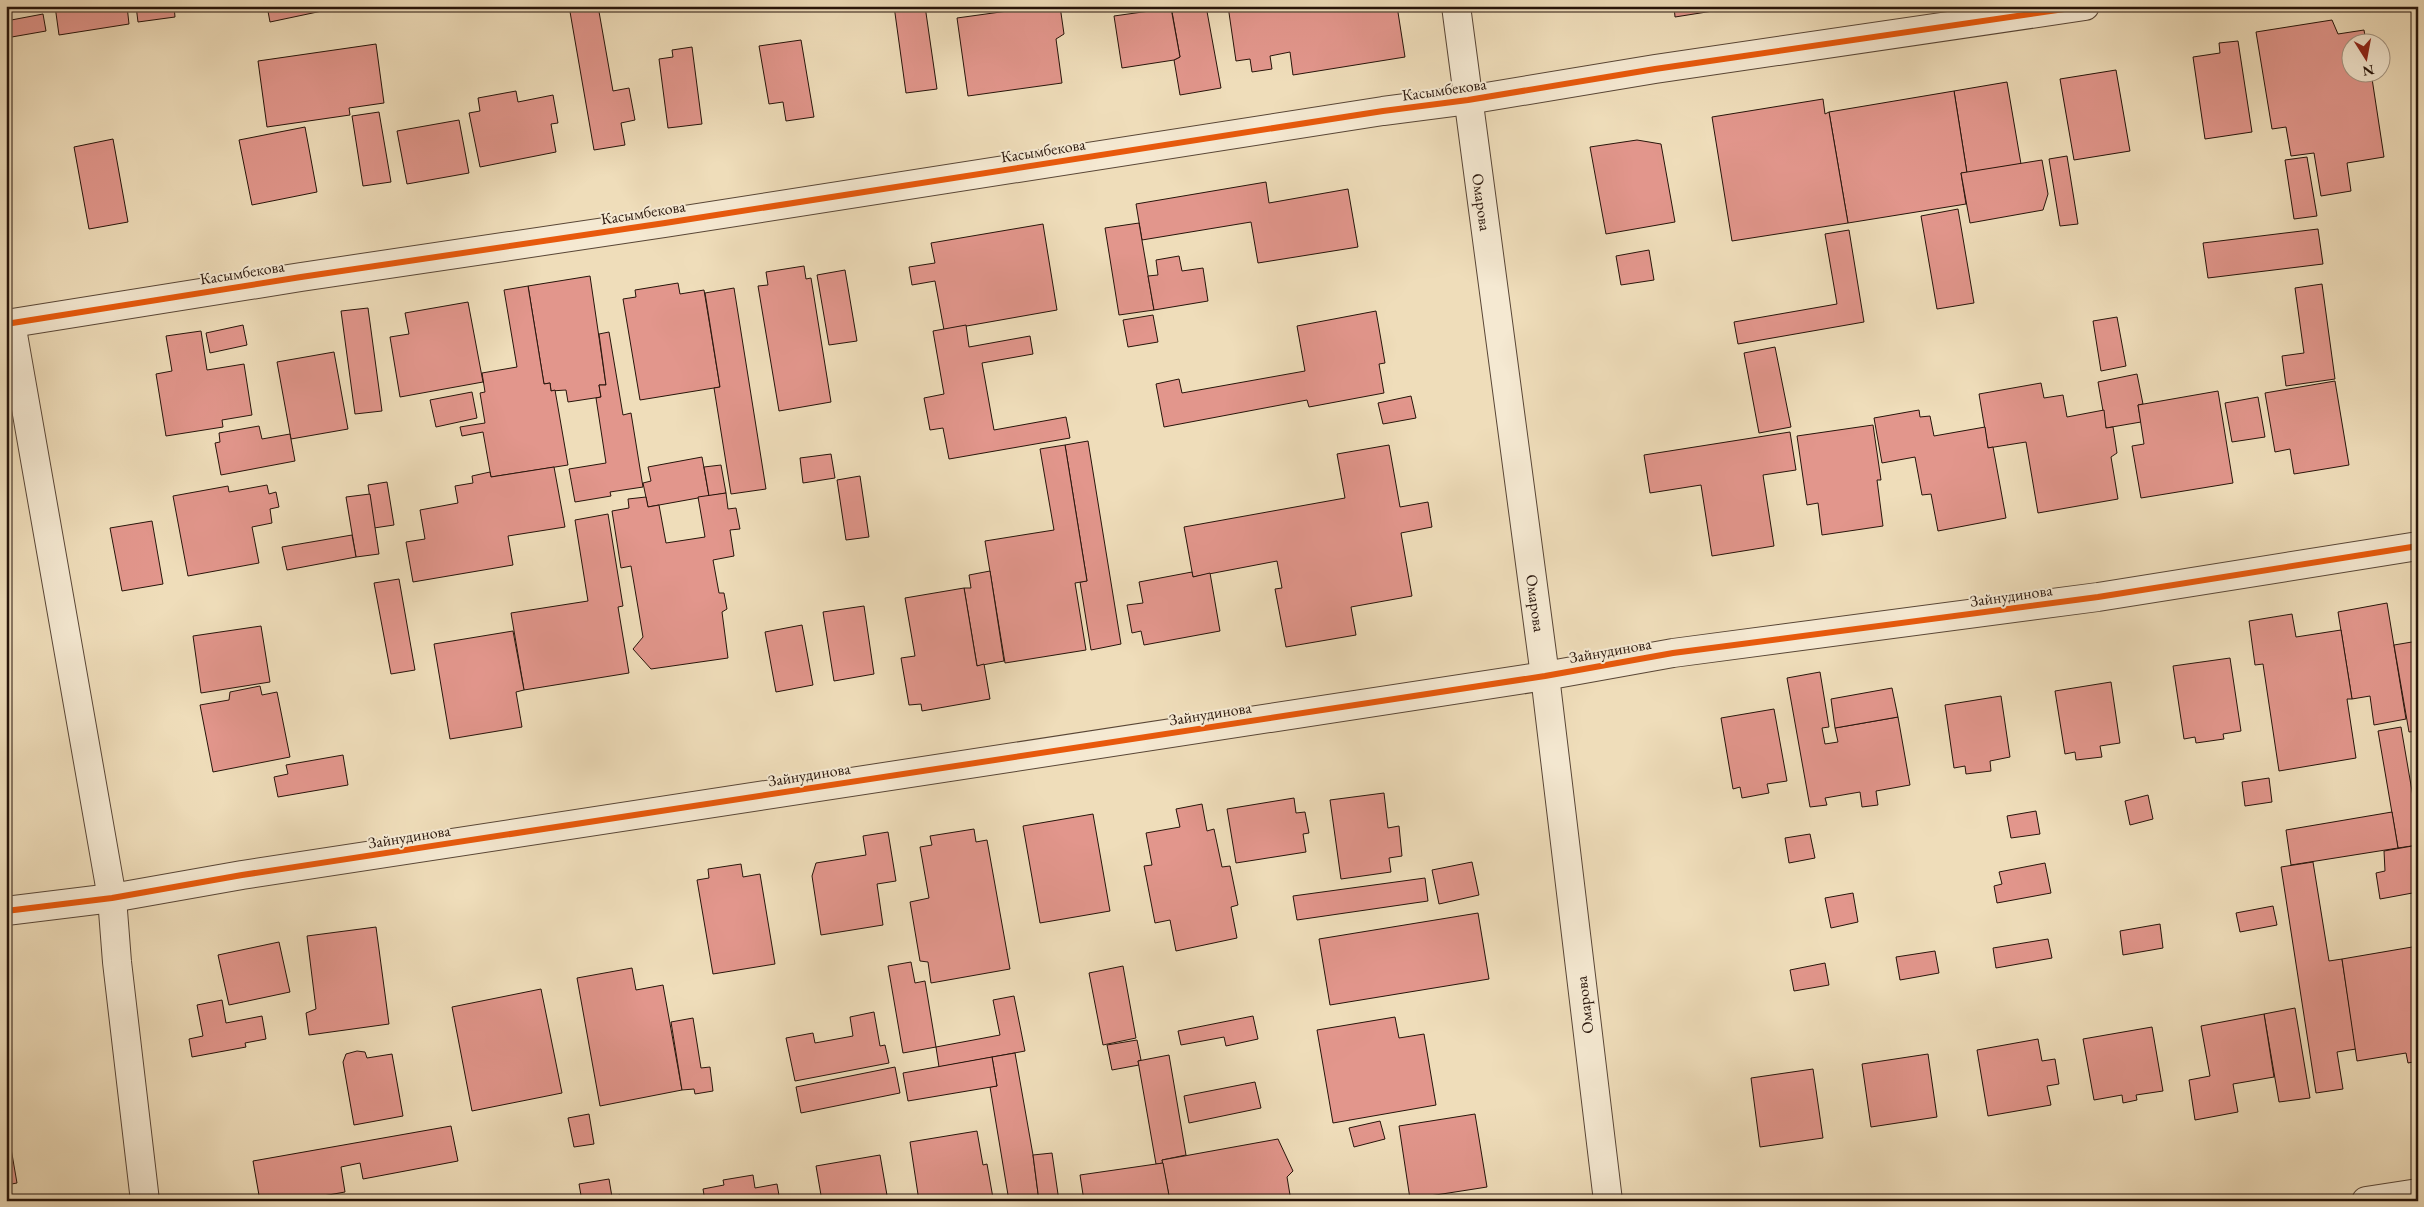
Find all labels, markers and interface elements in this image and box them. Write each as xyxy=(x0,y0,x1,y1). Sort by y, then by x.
north arrow xyxy=(2342,32,2392,82)
text: N xyxy=(2361,61,2376,81)
street label: Касымбекова xyxy=(1400,73,1488,106)
street label: Касымбекова xyxy=(999,133,1087,168)
street label: Омарова xyxy=(1467,172,1496,233)
street label: Касымбекова xyxy=(599,195,687,230)
street label: Касымбекова xyxy=(198,255,286,290)
street label: Омарова xyxy=(1521,573,1550,634)
street label: Зайнудинова xyxy=(1968,579,2054,612)
street label: Зайнудинова xyxy=(1567,633,1653,668)
street label: Зайнудинова xyxy=(1167,697,1253,730)
street label: Зайнудинова xyxy=(766,758,852,791)
street label: Зайнудинова xyxy=(366,820,452,853)
street label: Омарова xyxy=(1570,974,1598,1035)

